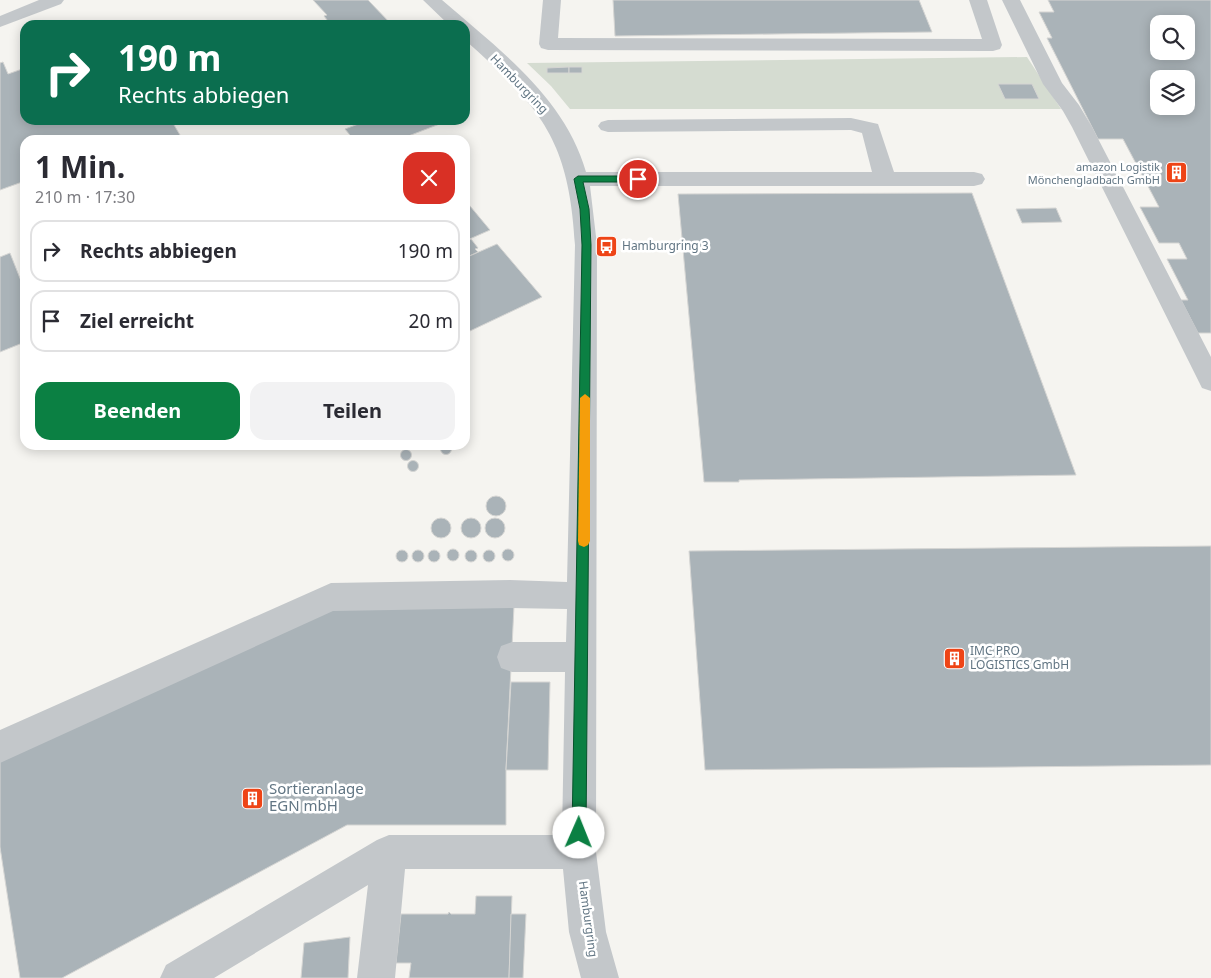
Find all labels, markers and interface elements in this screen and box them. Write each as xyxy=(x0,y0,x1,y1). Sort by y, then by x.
map controls xyxy=(1150,15,1195,115)
button: search xyxy=(1150,15,1195,60)
text: 190 m xyxy=(118,34,221,81)
icon: right xyxy=(35,40,100,105)
street label: Hamburgring xyxy=(487,50,552,117)
button: layers xyxy=(1150,70,1195,115)
text: Rechts abbiegen xyxy=(118,79,289,109)
text: 1 Min. xyxy=(35,146,125,187)
button: close xyxy=(403,152,455,204)
pin xyxy=(617,158,659,200)
place label: amazon Logistik Mönchengladbach GmbH xyxy=(1028,159,1160,187)
building icon: amazon Logistik Mönchengladbach GmbH xyxy=(1164,161,1188,185)
icon: arrive xyxy=(624,165,652,193)
text: 210 m · 17:30 xyxy=(35,186,135,208)
bus stop icon: Hamburgring 3 xyxy=(594,234,618,258)
icon: right xyxy=(37,237,65,265)
place label: Hamburgring 3 xyxy=(622,237,709,254)
text: Rechts abbiegen xyxy=(80,238,237,264)
text: 190 m xyxy=(398,238,453,264)
icon: arrive xyxy=(37,307,65,335)
text: Ziel erreicht xyxy=(80,308,194,334)
text: 20 m xyxy=(409,308,453,334)
button: Beenden xyxy=(35,382,240,440)
button: Teilen xyxy=(250,382,455,440)
place label: IMC PRO LOGISTICS GmbH xyxy=(970,642,1069,673)
building icon: IMC PRO LOGISTICS GmbH xyxy=(942,646,966,670)
place label: Sortieranlage EGN mbH xyxy=(269,778,364,815)
building icon: Sortieranlage EGN mbH xyxy=(241,786,265,810)
position arrow xyxy=(552,806,604,858)
street label: Hamburgring xyxy=(575,880,602,958)

